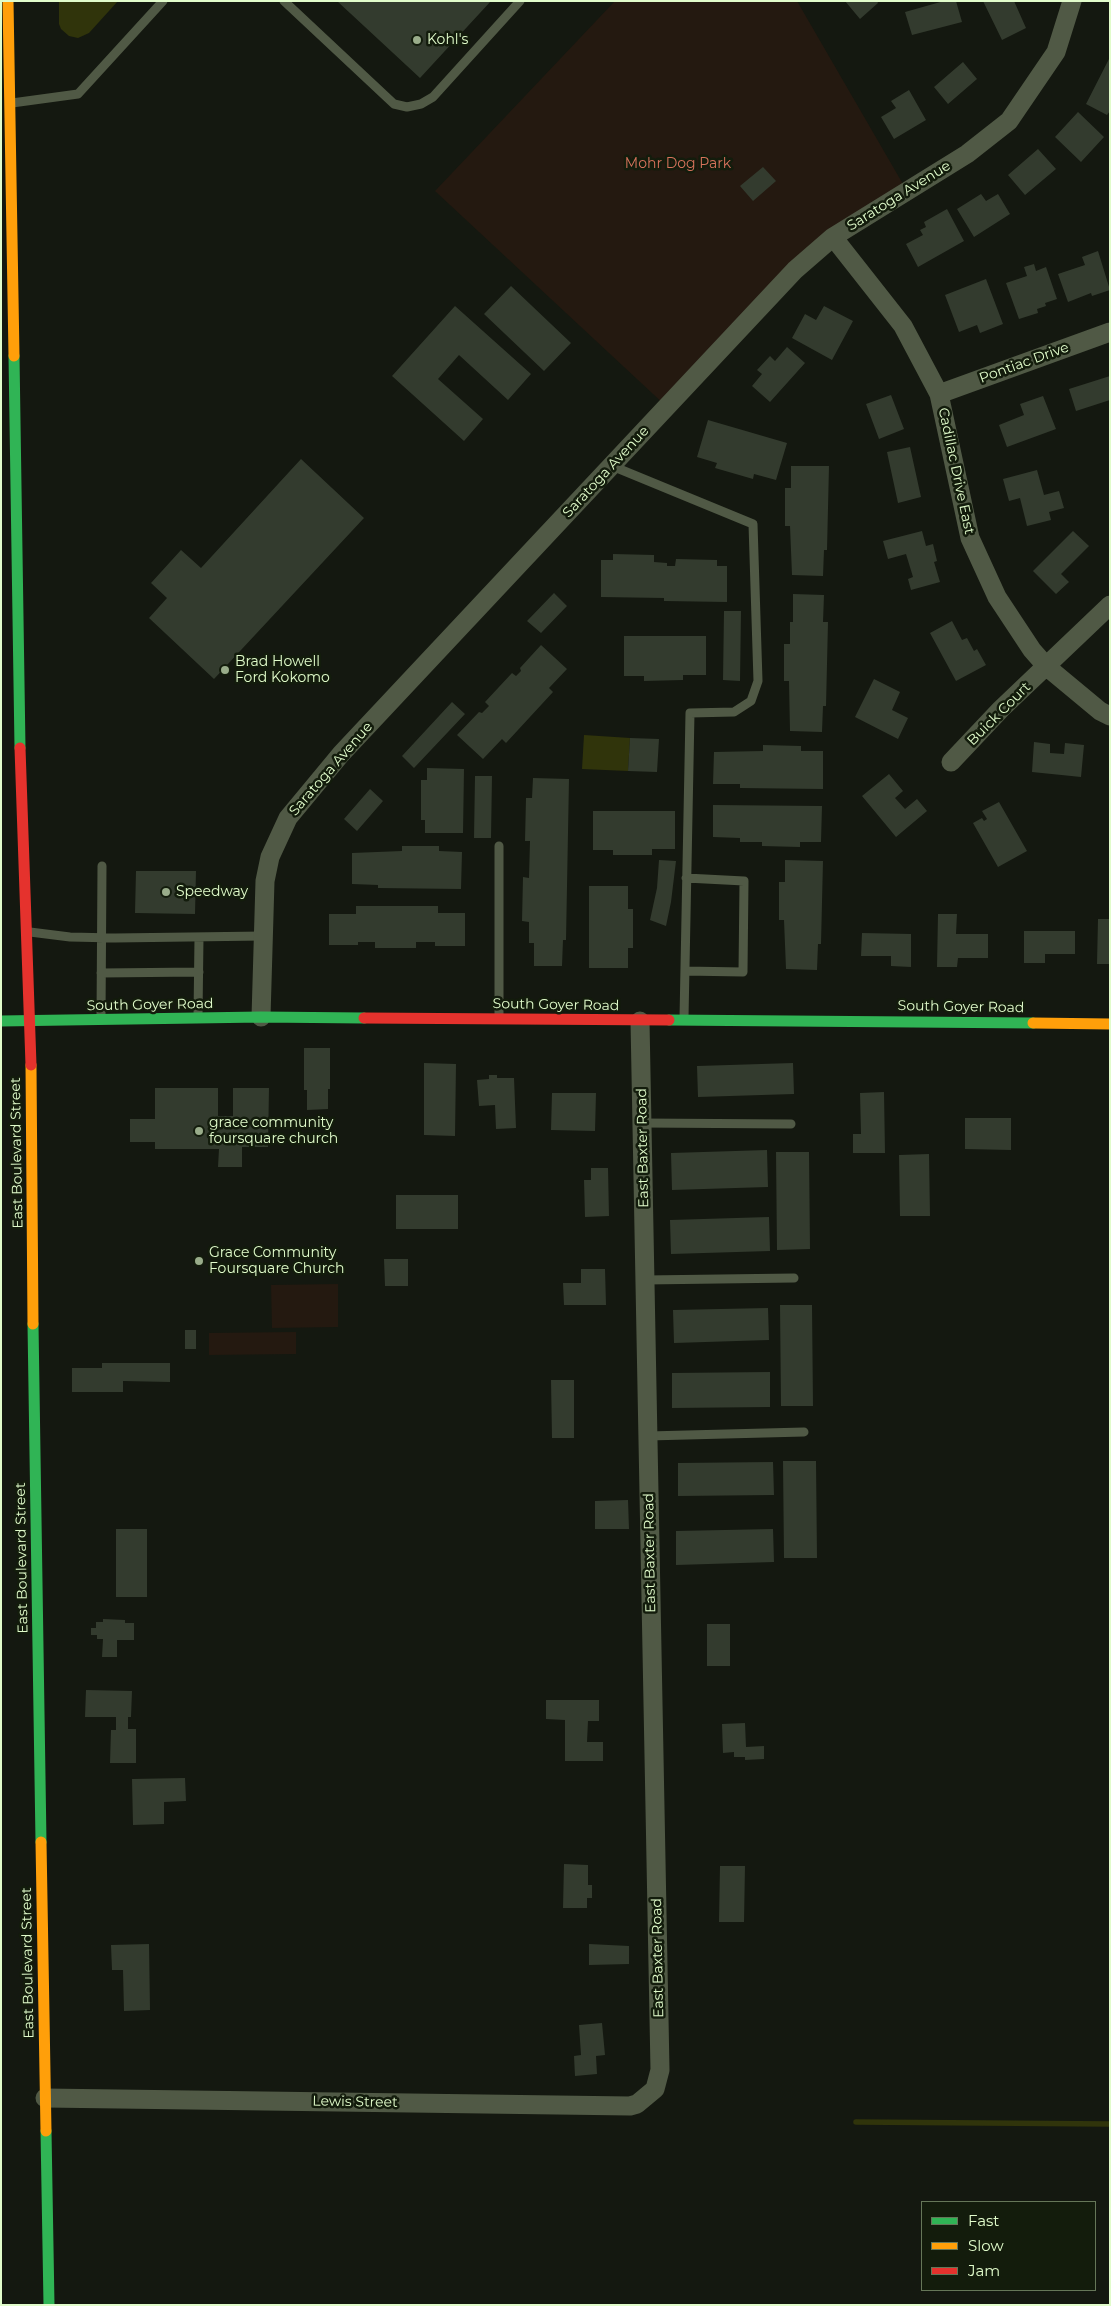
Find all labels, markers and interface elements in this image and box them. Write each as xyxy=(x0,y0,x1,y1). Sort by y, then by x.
place label: Kohl's xyxy=(427,32,468,48)
marker: Kohl's xyxy=(411,34,423,46)
park label: Mohr Dog Park xyxy=(625,156,731,172)
street label: Saratoga Avenue xyxy=(844,157,954,235)
street label: Pontiac Drive xyxy=(977,339,1071,387)
street label: Cadillac Drive East xyxy=(934,406,978,536)
street label: Saratoga Avenue xyxy=(559,423,653,521)
place label: Brad Howell Ford Kokomo xyxy=(235,654,330,686)
marker: Brad Howell Ford Kokomo xyxy=(219,664,231,676)
street label: Buick Court xyxy=(964,679,1034,749)
street label: Saratoga Avenue xyxy=(286,719,376,819)
place label: Speedway xyxy=(176,884,248,900)
marker: Speedway xyxy=(160,886,172,898)
street label: South Goyer Road xyxy=(86,995,214,1015)
street label: South Goyer Road xyxy=(492,995,620,1015)
street label: South Goyer Road xyxy=(897,997,1025,1017)
street label: East Boulevard Street xyxy=(7,1077,27,1229)
street label: East Baxter Road xyxy=(634,1088,652,1208)
place label: grace community foursquare church xyxy=(209,1115,338,1148)
marker: grace community foursquare church xyxy=(193,1125,205,1137)
place label: Grace Community Foursquare Church xyxy=(209,1245,344,1278)
marker: Grace Community Foursquare Church xyxy=(193,1255,205,1267)
street label: East Boulevard Street xyxy=(12,1482,32,1634)
street label: East Baxter Road xyxy=(641,1493,659,1613)
street label: East Boulevard Street xyxy=(18,1887,38,2039)
street label: East Baxter Road xyxy=(649,1898,667,2018)
street label: Lewis Street xyxy=(312,2093,398,2111)
legend xyxy=(921,2201,1096,2291)
text: Fast xyxy=(968,2211,999,2230)
text: Slow xyxy=(968,2236,1004,2255)
text: Jam xyxy=(968,2261,1000,2280)

